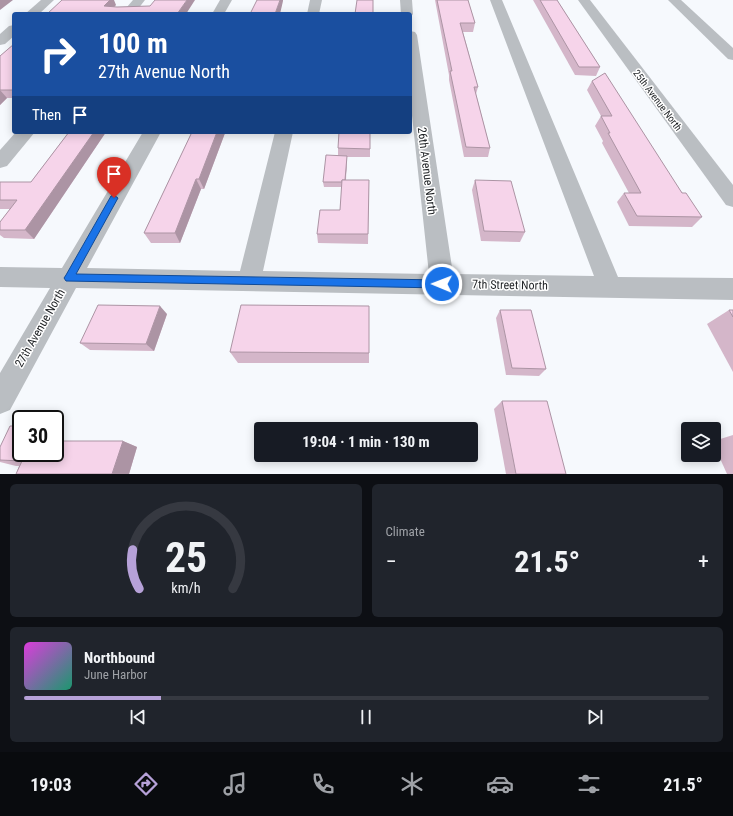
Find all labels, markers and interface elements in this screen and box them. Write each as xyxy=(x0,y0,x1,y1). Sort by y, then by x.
text: 100 m xyxy=(98,27,168,60)
icon: right xyxy=(32,28,84,80)
text: 27th Avenue North xyxy=(98,61,230,82)
street label: 25th Avenue North xyxy=(631,68,684,133)
icon: arrive xyxy=(69,104,91,126)
text: Then xyxy=(32,106,61,124)
street label: 26th Avenue North xyxy=(415,126,439,216)
pin xyxy=(97,157,131,198)
icon: arrive xyxy=(103,163,125,185)
position arrow xyxy=(421,263,463,305)
street label: 7th Street North xyxy=(472,277,548,293)
street label: 27th Avenue North xyxy=(12,286,68,370)
speed limit sign: 30 xyxy=(12,410,64,462)
map controls xyxy=(681,422,721,462)
button: layers xyxy=(681,422,721,462)
text: 19:04 · 1 min · 130 m xyxy=(302,433,430,451)
text: Climate xyxy=(386,524,425,539)
text: 25 xyxy=(165,532,207,581)
text: 21.5° xyxy=(514,544,580,579)
text: − xyxy=(386,549,397,574)
text: + xyxy=(698,549,709,574)
text: km/h xyxy=(171,579,200,595)
text: Northbound xyxy=(84,649,155,667)
text: June Harbor xyxy=(84,667,147,682)
icon: previous xyxy=(127,706,149,728)
icon: pause xyxy=(355,706,377,728)
icon: next xyxy=(584,706,606,728)
icon: directions xyxy=(132,770,160,798)
icon: music xyxy=(221,770,249,798)
icon: phone xyxy=(309,770,337,798)
icon: climate xyxy=(398,770,426,798)
icon: car xyxy=(486,770,514,798)
icon: filters xyxy=(575,770,603,798)
text: 19:03 xyxy=(30,774,72,795)
text: 21.5° xyxy=(663,774,703,795)

